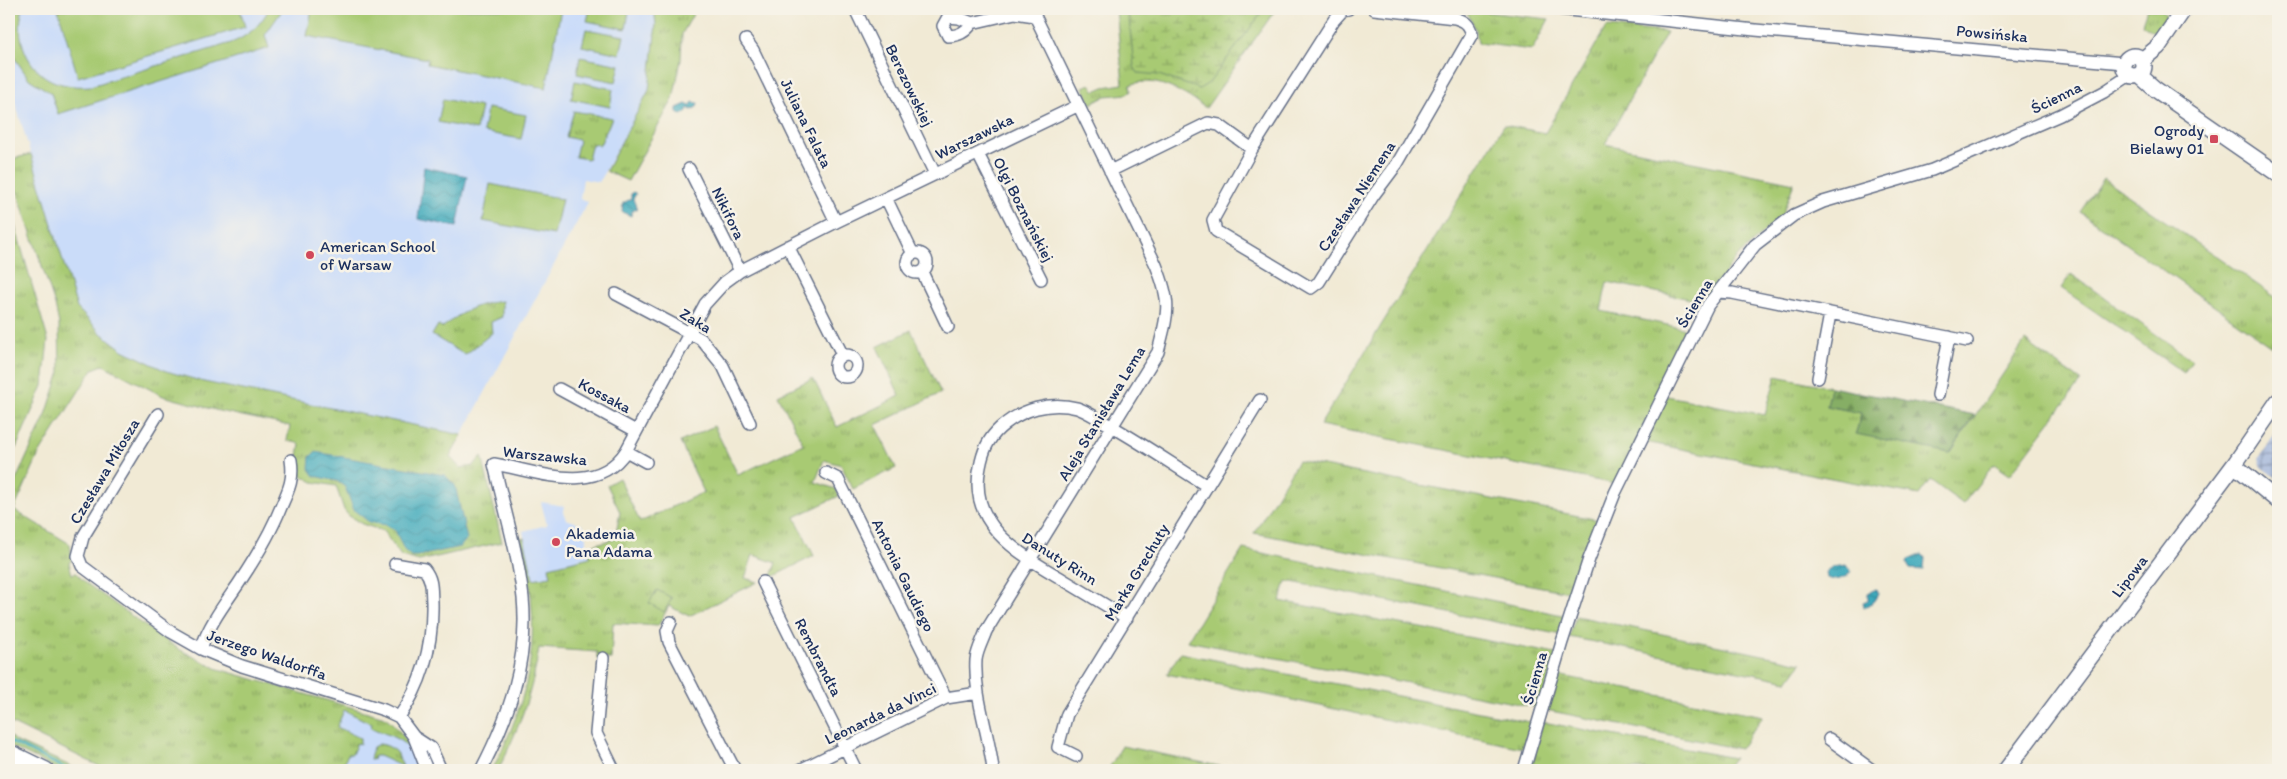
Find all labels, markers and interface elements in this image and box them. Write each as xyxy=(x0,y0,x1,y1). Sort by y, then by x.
street label: Powsińska xyxy=(1955,21,2029,46)
street label: Berezowskiej xyxy=(881,41,938,129)
street label: Juliana Falata xyxy=(777,75,837,172)
street label: Ścienna xyxy=(2028,77,2085,118)
street label: Warszawska xyxy=(932,109,1017,164)
place label: Ogrody Bielawy 01 xyxy=(2130,121,2205,158)
marker: Ogrody Bielawy 01 xyxy=(2208,133,2220,145)
street label: Czesława Niemena xyxy=(1314,137,1400,255)
street label: Olgi Boznańskiej xyxy=(989,154,1058,265)
street label: Nikifora xyxy=(708,184,750,243)
place label: American School of Warsaw xyxy=(320,237,436,274)
marker: American School of Warsaw xyxy=(304,249,316,261)
street label: Ścienna xyxy=(1672,275,1717,331)
street label: Zaka xyxy=(676,304,715,337)
street label: Aleja Stanisława Lema xyxy=(1054,342,1149,484)
street label: Kossaka xyxy=(575,374,635,418)
street label: Czesława Miłosza xyxy=(65,414,144,527)
street label: Warszawska xyxy=(502,442,589,469)
street label: Antonia Gaudiego xyxy=(868,516,939,635)
street label: Marka Grechuty xyxy=(1100,520,1173,624)
place label: Akademia Pana Adama xyxy=(566,524,653,561)
street label: Danuty Rinn xyxy=(1019,528,1101,589)
marker: Akademia Pana Adama xyxy=(550,536,562,548)
street label: Lipowa xyxy=(2107,551,2152,601)
street label: Rembrandta xyxy=(791,615,847,700)
street label: Jerzego Waldorffa xyxy=(204,625,330,684)
street label: Ścienna xyxy=(1518,649,1551,707)
street label: Leonarda da Vinci xyxy=(821,678,939,749)

